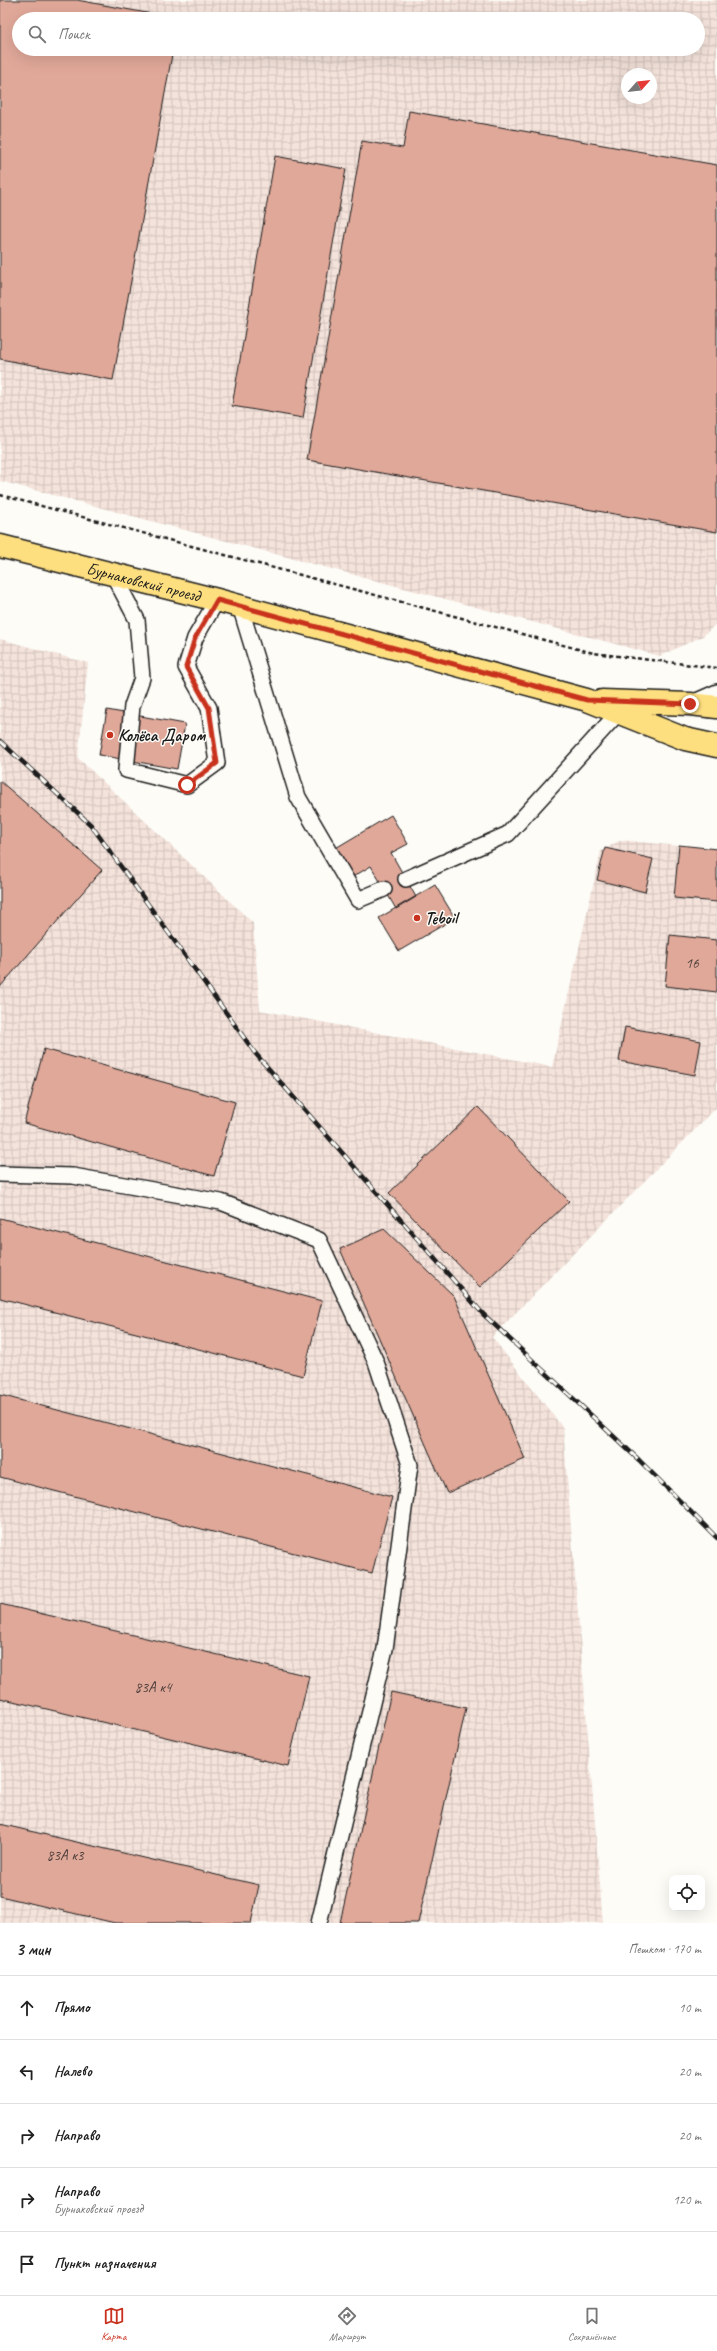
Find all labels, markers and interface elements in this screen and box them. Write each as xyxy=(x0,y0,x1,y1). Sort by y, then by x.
search box xyxy=(12,12,705,56)
icon: search xyxy=(26,23,48,45)
text: Поиск xyxy=(58,25,90,44)
north arrow xyxy=(621,68,657,104)
street label: Бурнаковский проезд xyxy=(85,557,205,606)
route end xyxy=(681,695,699,713)
place label: Колёса Даром xyxy=(118,725,207,746)
marker: Колёса Даром xyxy=(105,730,115,740)
route start xyxy=(178,776,196,794)
place label: Teboil xyxy=(425,908,460,929)
marker: Teboil xyxy=(412,913,422,923)
house number: 16 xyxy=(685,954,700,973)
house number: 83А к4 xyxy=(135,1678,173,1697)
house number: 83А к3 xyxy=(47,1846,85,1865)
map controls xyxy=(669,1875,705,1911)
button: locate xyxy=(669,1875,705,1911)
text: 3 мин xyxy=(16,1939,51,1960)
text: Пешком · 170 m xyxy=(628,1941,701,1957)
icon: ahead xyxy=(16,1997,38,2019)
text: Прямо xyxy=(54,1998,90,2017)
text: 10 m xyxy=(679,2000,701,2016)
icon: left xyxy=(16,2061,38,2083)
text: Налево xyxy=(54,2062,92,2081)
text: 20 m xyxy=(679,2064,701,2080)
icon: right xyxy=(16,2125,38,2147)
text: Направо xyxy=(54,2126,100,2145)
text: 20 m xyxy=(679,2128,701,2144)
text: Направо xyxy=(54,2182,100,2201)
icon: right xyxy=(16,2189,38,2211)
text: 120 m xyxy=(673,2192,701,2208)
text: Бурнаковский проезд xyxy=(54,2201,143,2217)
icon: arrive xyxy=(16,2253,38,2275)
text: Пункт назначения xyxy=(54,2254,156,2273)
tab: Карта xyxy=(101,2305,126,2343)
tab: Маршрут xyxy=(329,2305,365,2343)
tab: Сохранённые xyxy=(568,2305,616,2343)

